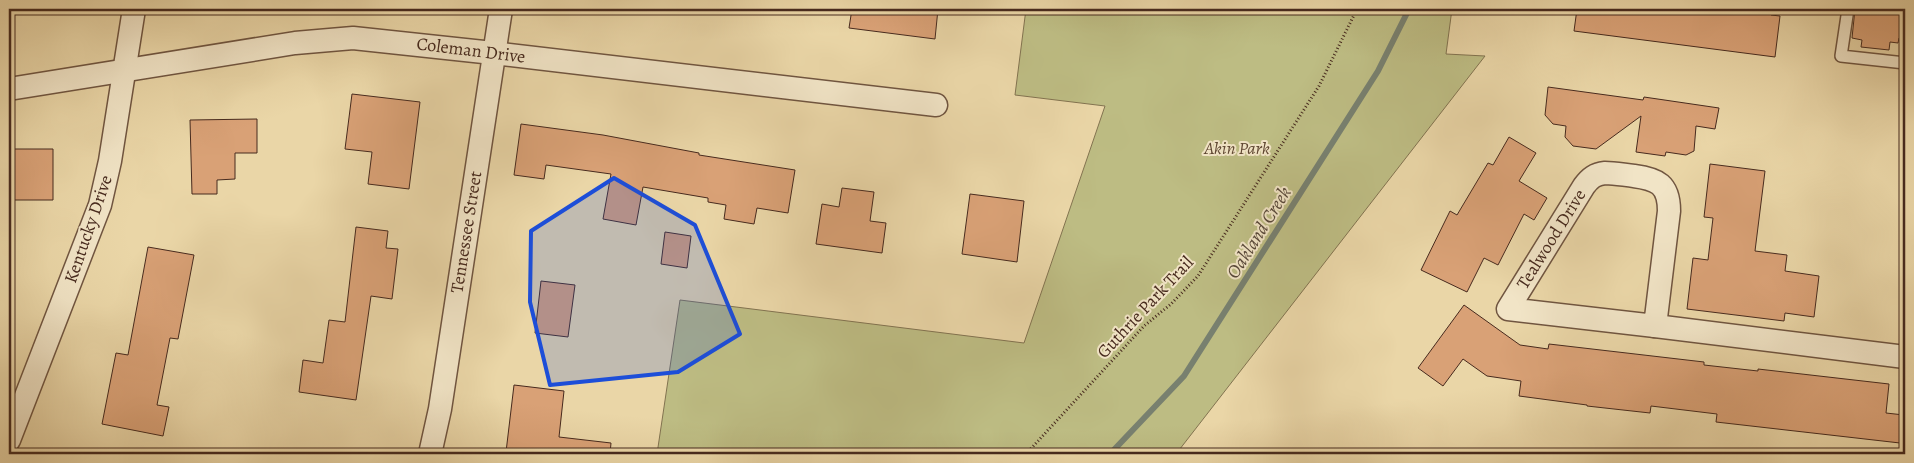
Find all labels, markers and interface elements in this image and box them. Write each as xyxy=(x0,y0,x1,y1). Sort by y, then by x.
street label: Coleman Drive xyxy=(415,31,527,69)
park label: Akin Park xyxy=(1203,136,1270,160)
street label: Tennessee Street xyxy=(445,169,487,295)
street label: Kentucky Drive xyxy=(58,172,118,286)
water label: Oakland Creek xyxy=(1220,181,1298,284)
street label: Tealwood Drive xyxy=(1511,184,1591,294)
street label: Guthrie Park Trail xyxy=(1091,250,1199,363)

